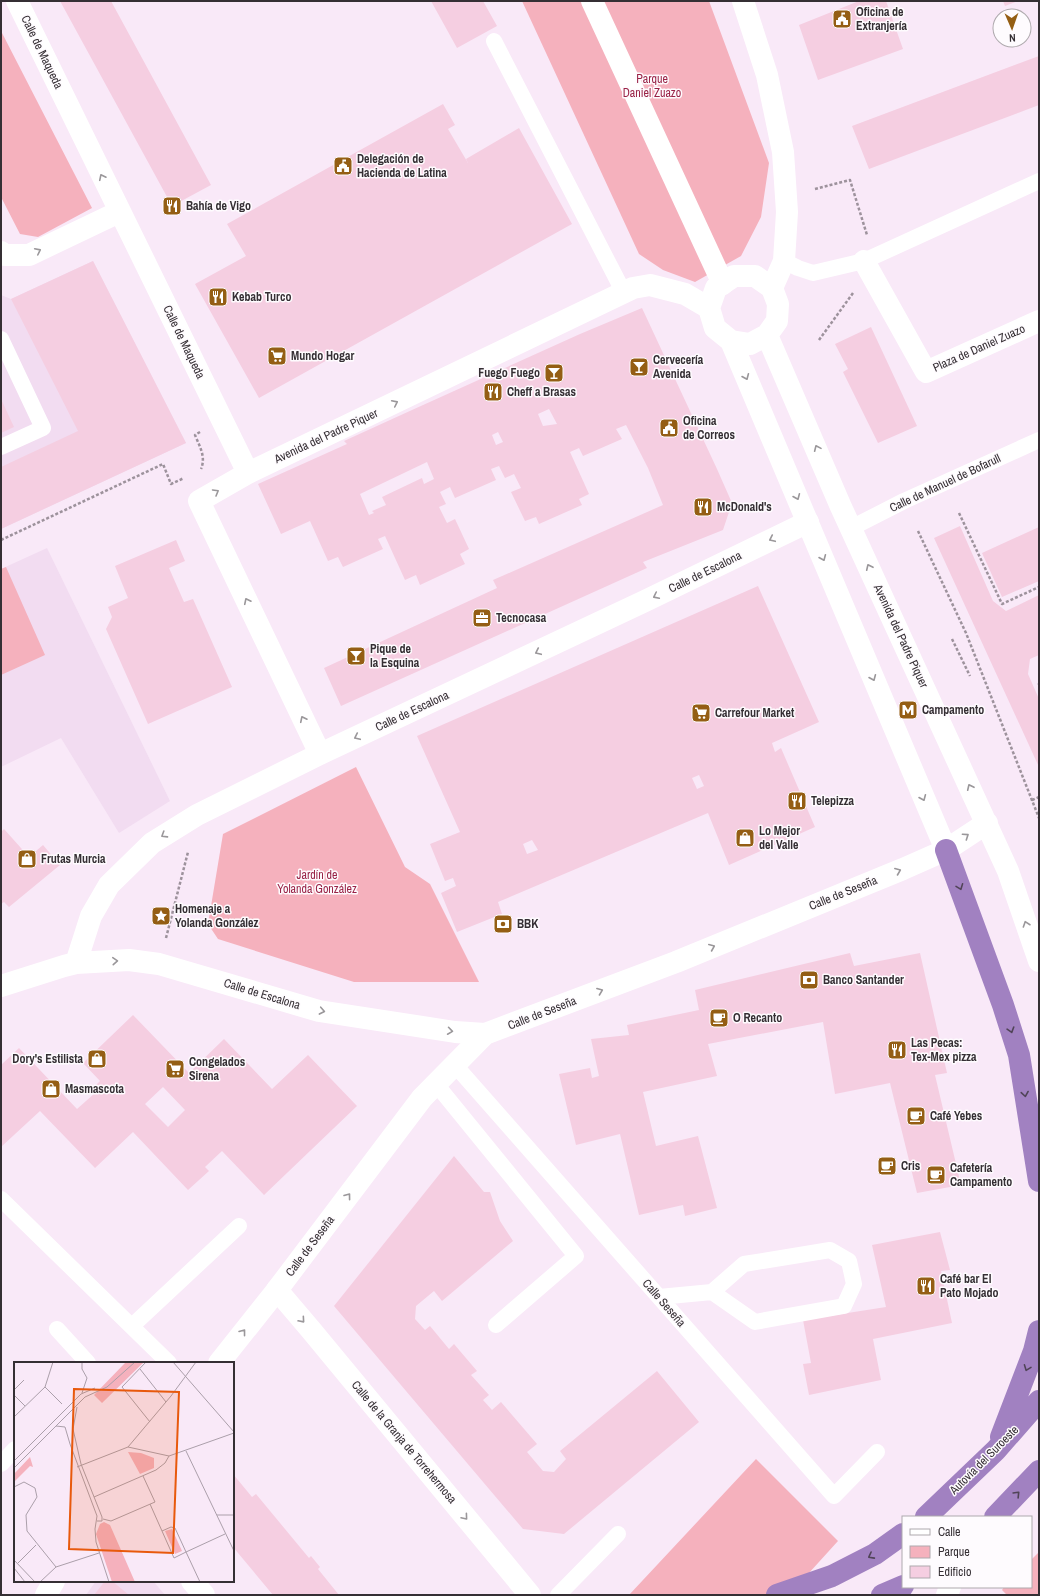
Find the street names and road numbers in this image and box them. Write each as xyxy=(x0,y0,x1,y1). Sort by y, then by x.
street label: Calle de Maqueda xyxy=(17,13,67,92)
street label: Calle de Maqueda xyxy=(159,303,209,382)
street label: Plaza de Daniel Zuazo xyxy=(930,320,1028,376)
street label: Avenida del Padre Piquer xyxy=(271,405,381,467)
street label: Calle de Manuel de Bofarull xyxy=(887,450,1003,516)
street label: Calle de Escalona xyxy=(666,547,745,597)
street label: Avenida del Padre Piquer xyxy=(870,581,932,691)
street label: Calle de Escalona xyxy=(373,687,452,735)
street label: Calle de Seseña xyxy=(807,872,880,914)
street label: Calle de Escalona xyxy=(222,975,303,1013)
street label: Calle de Seseña xyxy=(505,992,579,1033)
street label: Calle de Seseña xyxy=(282,1212,338,1280)
street label: Calle Seseña xyxy=(639,1276,690,1331)
street label: Calle de la Granja de Torrehermosa xyxy=(348,1377,461,1507)
street label: Autovía del Suroeste xyxy=(945,1422,1022,1499)

